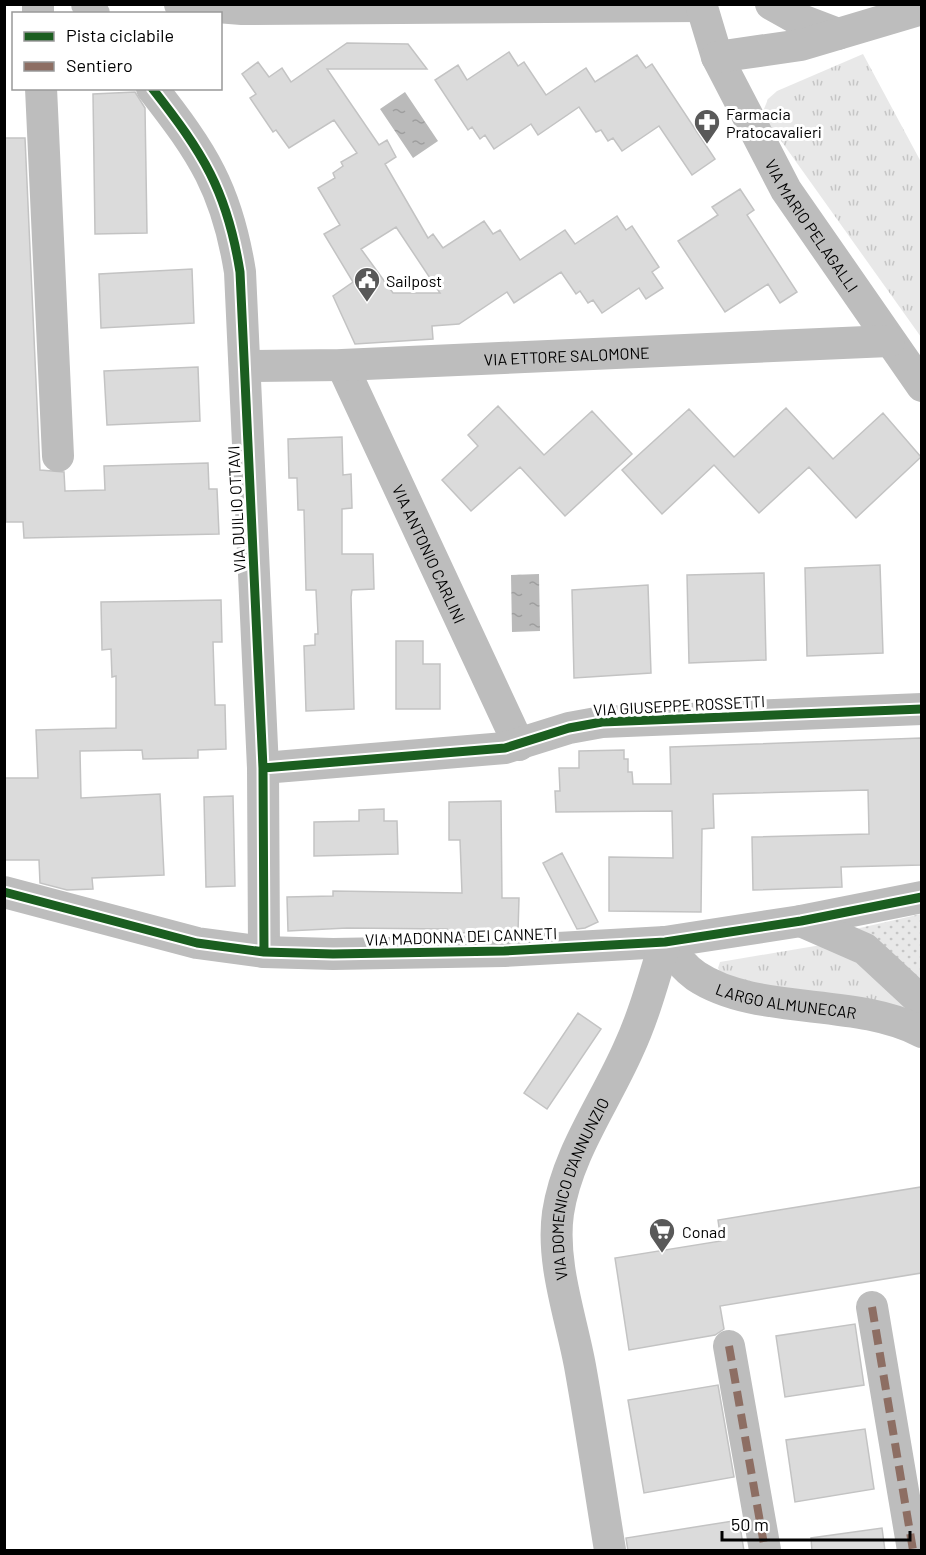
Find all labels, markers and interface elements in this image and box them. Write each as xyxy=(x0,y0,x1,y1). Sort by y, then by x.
legend xyxy=(12,12,222,90)
text: Pista ciclabile xyxy=(66,24,174,46)
text: Sentiero xyxy=(66,54,133,76)
place label: Farmacia Pratocavalieri xyxy=(726,104,822,141)
pharmacy icon: Farmacia Pratocavalieri xyxy=(692,107,722,145)
street label: VIA MARIO PELAGALLI xyxy=(762,156,863,295)
public building icon: Sailpost xyxy=(352,265,382,303)
place label: Sailpost xyxy=(386,271,442,290)
street label: VIA ETTORE SALOMONE xyxy=(483,342,650,368)
street label: VIA DUILIO OTTAVI xyxy=(223,445,249,573)
street label: VIA ANTONIO CARLINI xyxy=(389,481,470,626)
street label: VIA GIUSEPPE ROSSETTI xyxy=(593,691,765,719)
street label: VIA MADONNA DEI CANNETI xyxy=(365,923,557,949)
street label: LARGO ALMUNECAR xyxy=(713,978,858,1022)
street label: VIA DOMENICO D'ANNUNZIO xyxy=(547,1094,612,1282)
supermarket icon: Conad xyxy=(647,1216,677,1254)
place label: Conad xyxy=(682,1222,726,1241)
scale bar xyxy=(722,1504,910,1542)
text: 50 m xyxy=(731,1513,769,1535)

